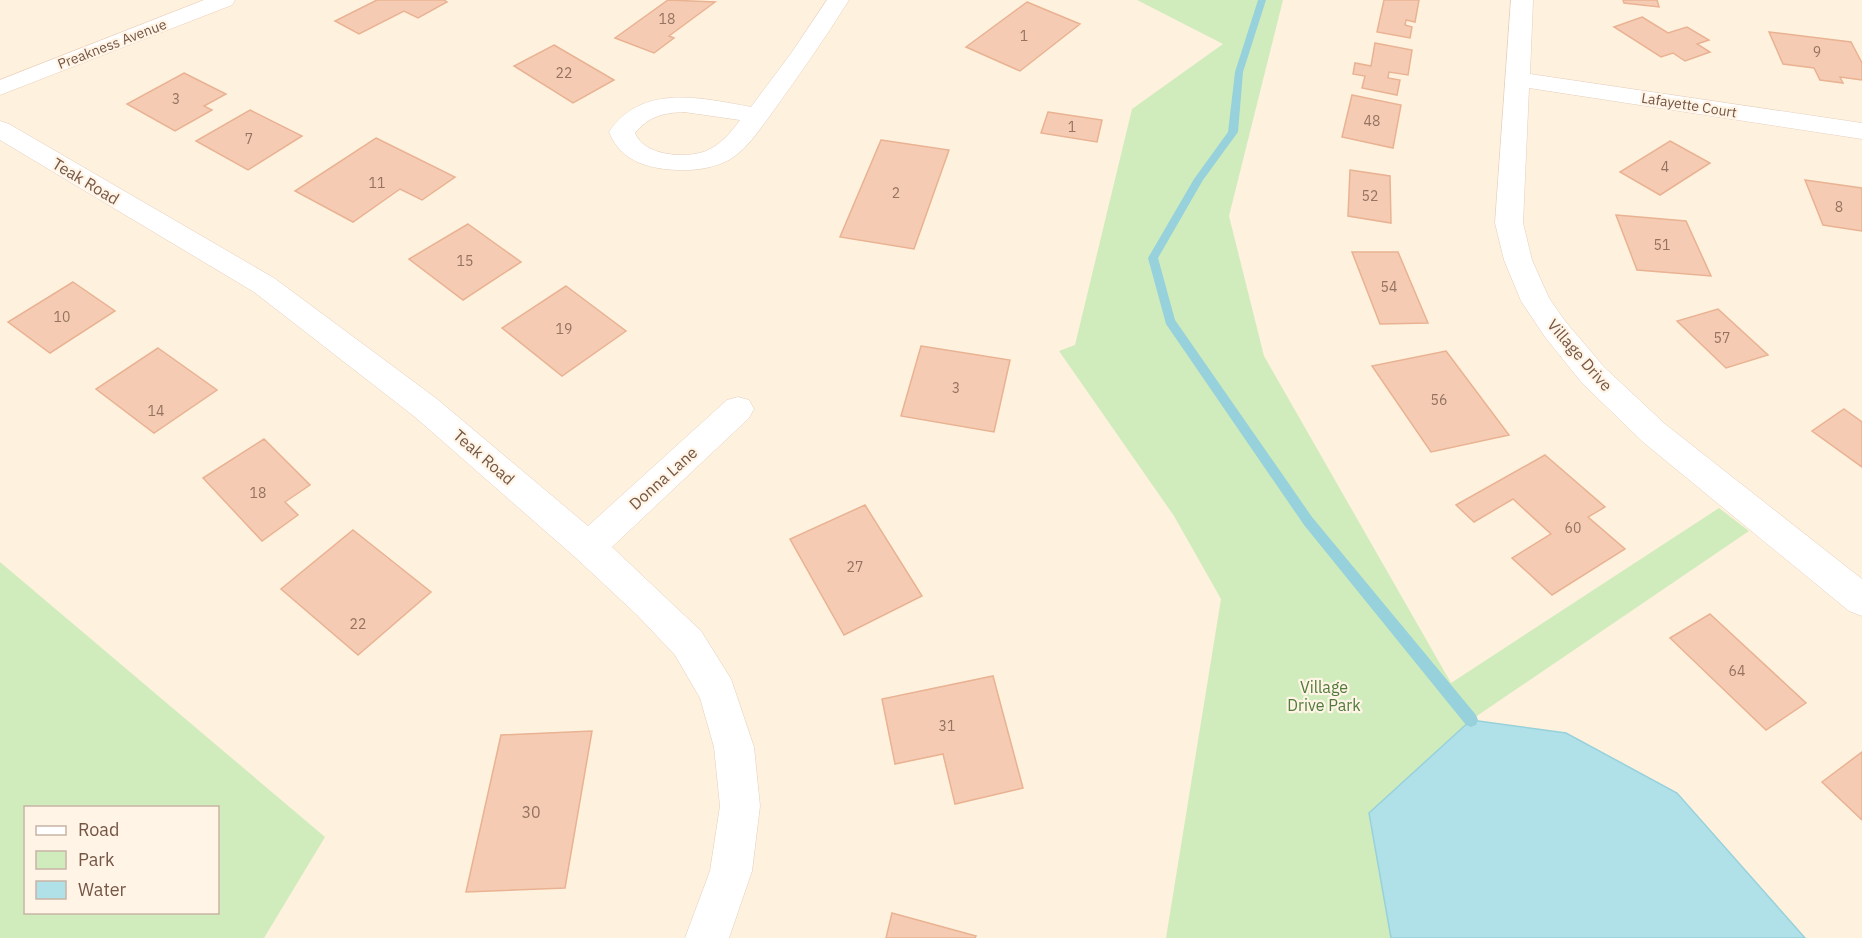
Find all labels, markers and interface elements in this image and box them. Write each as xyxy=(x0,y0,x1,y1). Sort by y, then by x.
house number: 18 xyxy=(659,10,675,28)
street label: Preakness Avenue xyxy=(55,15,169,73)
house number: 1 xyxy=(1020,27,1028,45)
house number: 9 xyxy=(1813,43,1821,61)
house number: 22 xyxy=(556,64,572,82)
street label: Lafayette Court xyxy=(1640,89,1738,121)
house number: 3 xyxy=(172,90,180,108)
house number: 48 xyxy=(1364,112,1380,130)
house number: 1 xyxy=(1068,118,1076,136)
house number: 7 xyxy=(245,130,253,148)
street label: Teak Road xyxy=(49,153,123,209)
house number: 4 xyxy=(1661,158,1669,176)
house number: 11 xyxy=(369,174,385,192)
house number: 2 xyxy=(892,184,900,202)
house number: 52 xyxy=(1362,187,1378,205)
house number: 8 xyxy=(1835,198,1843,216)
house number: 51 xyxy=(1654,236,1670,254)
house number: 15 xyxy=(457,252,473,270)
house number: 54 xyxy=(1381,278,1397,296)
house number: 10 xyxy=(54,308,70,326)
street label: Village Drive xyxy=(1543,315,1617,395)
house number: 19 xyxy=(556,320,572,338)
house number: 57 xyxy=(1714,329,1730,347)
house number: 3 xyxy=(952,379,960,397)
house number: 56 xyxy=(1431,391,1447,409)
house number: 14 xyxy=(148,402,164,420)
street label: Teak Road xyxy=(449,425,519,489)
street label: Donna Lane xyxy=(625,442,701,514)
house number: 18 xyxy=(250,484,266,502)
house number: 60 xyxy=(1565,519,1581,537)
house number: 27 xyxy=(847,558,863,576)
house number: 22 xyxy=(350,615,366,633)
house number: 64 xyxy=(1729,662,1745,680)
park label: Village Drive Park xyxy=(1287,677,1361,715)
house number: 31 xyxy=(939,717,955,735)
house number: 30 xyxy=(521,802,541,822)
legend xyxy=(24,806,219,914)
text: Road xyxy=(78,818,119,841)
text: Park xyxy=(78,848,115,871)
text: Water xyxy=(78,878,127,901)

